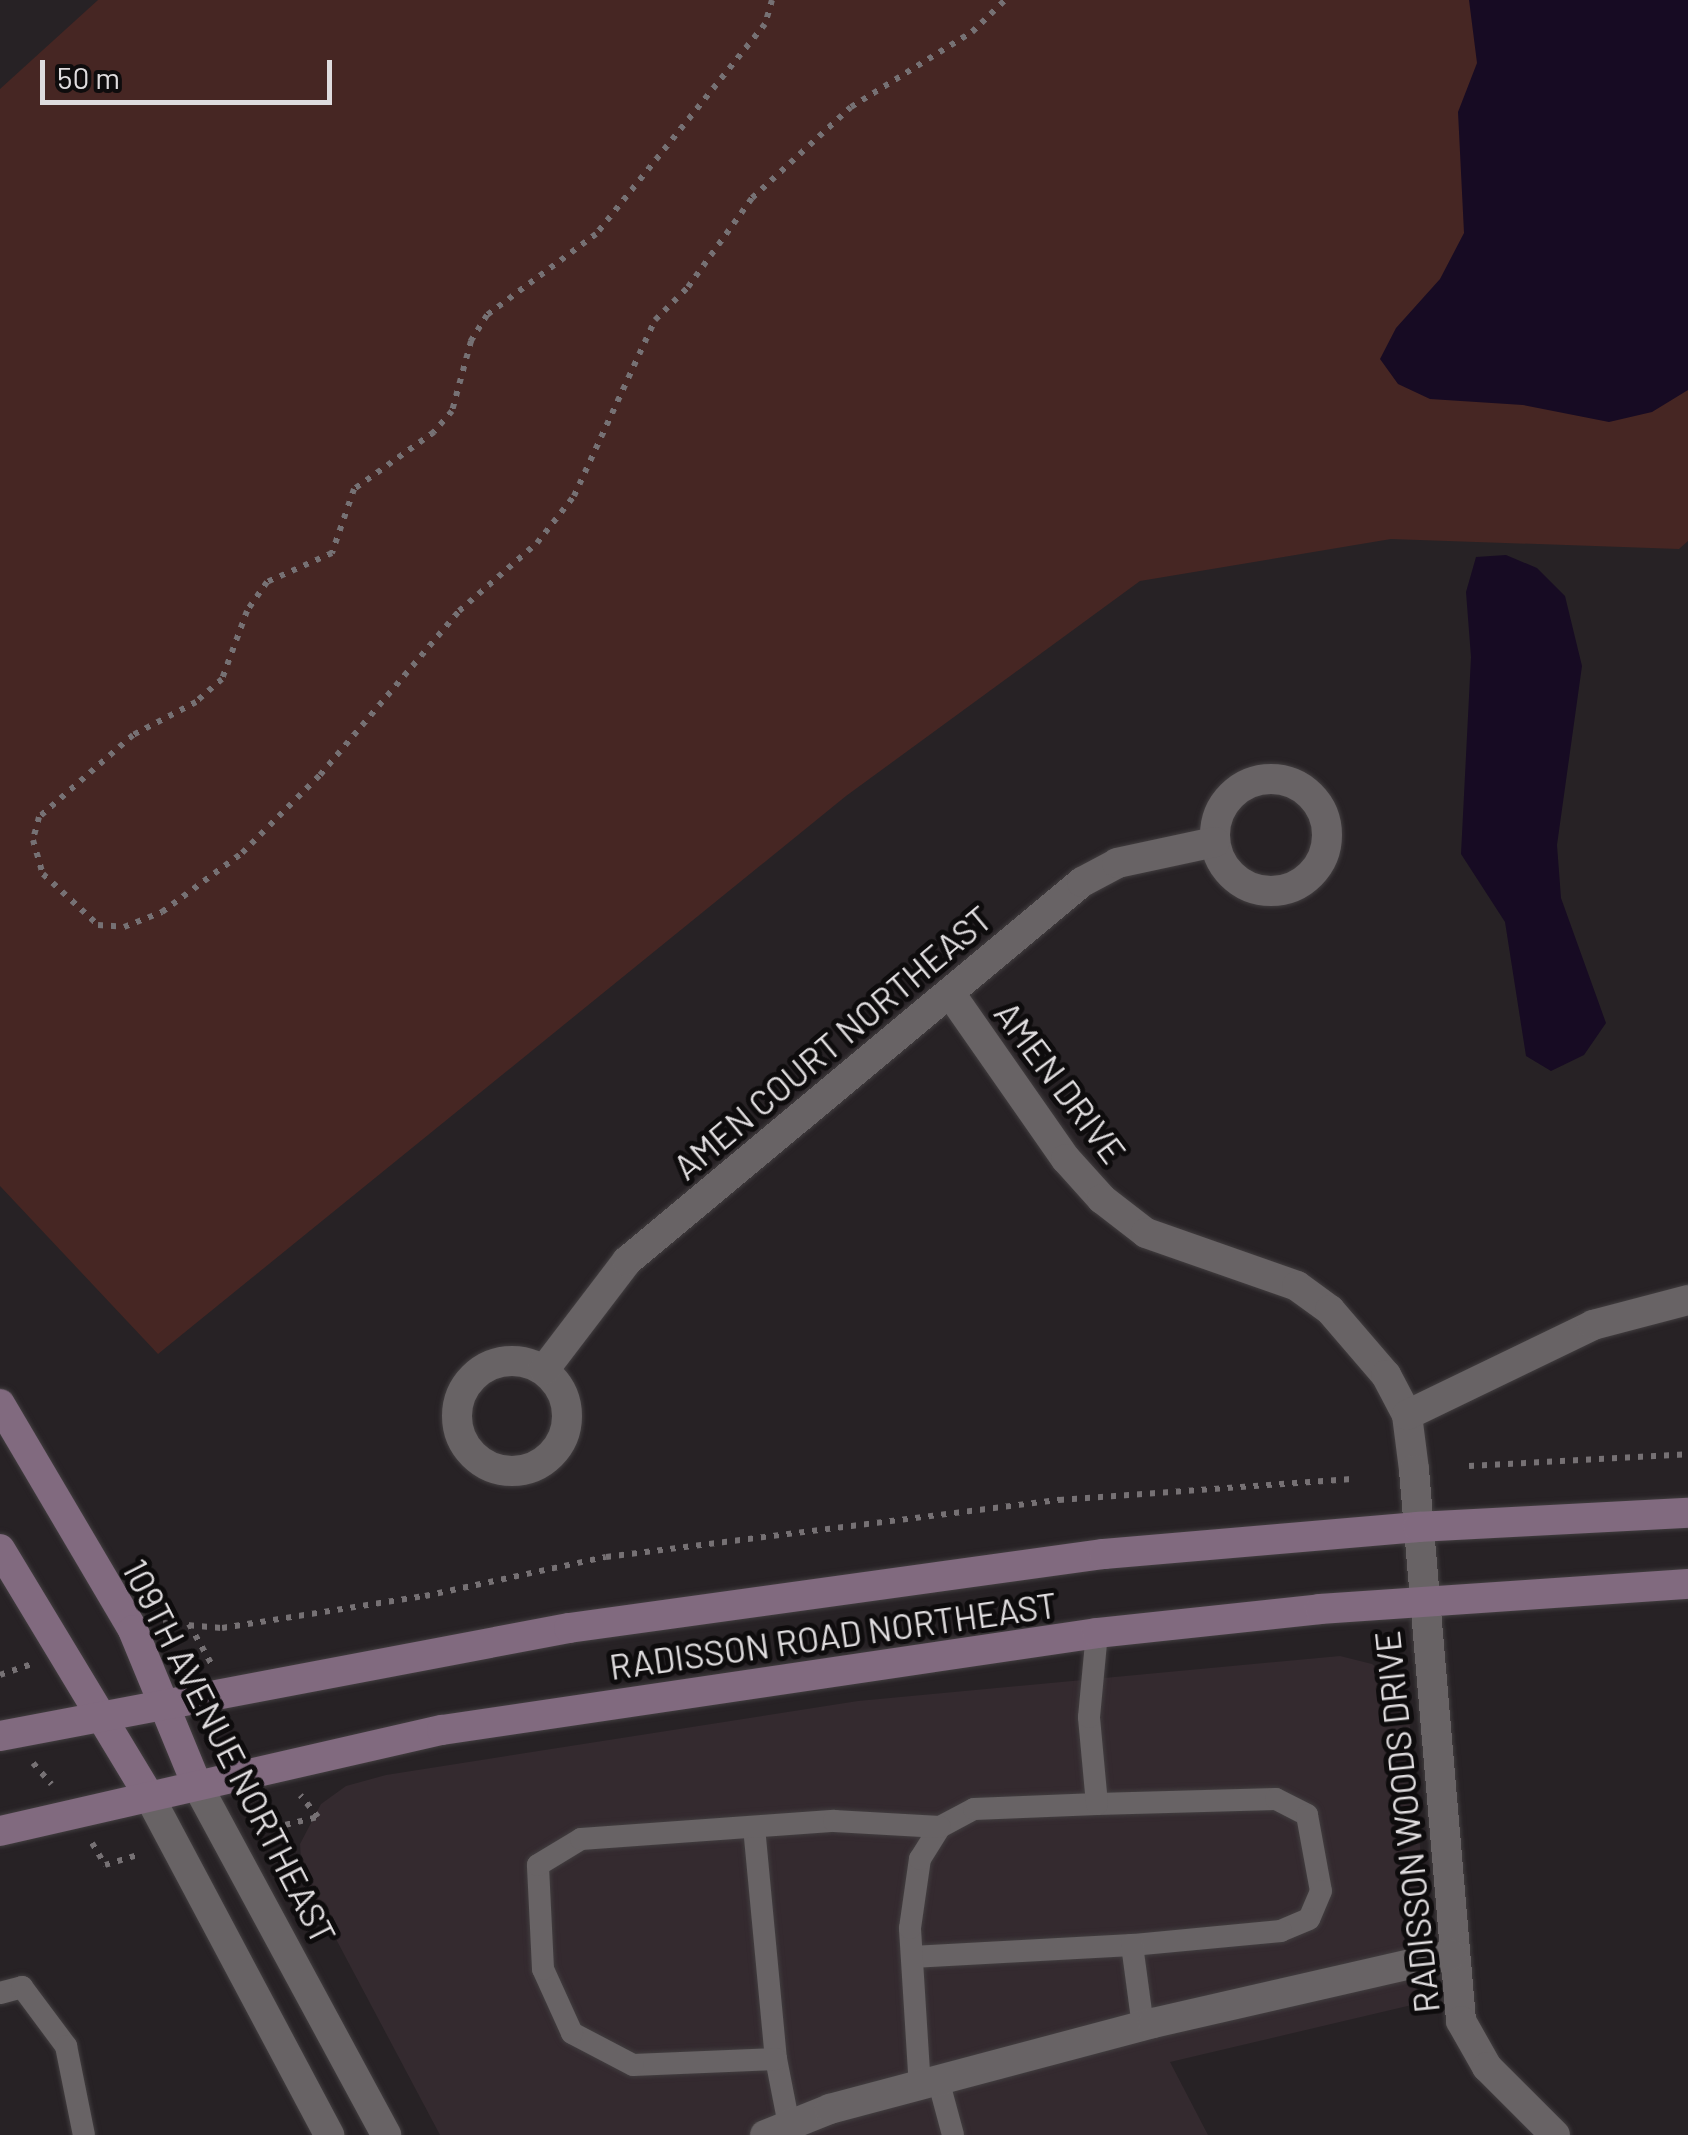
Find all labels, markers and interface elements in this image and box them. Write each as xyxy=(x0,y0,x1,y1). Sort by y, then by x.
scale bar xyxy=(45,40,338,102)
text: 50 m xyxy=(57,59,120,95)
street label: AMEN COURT NORTHEAST xyxy=(664,897,1000,1187)
street label: AMEN DRIVE xyxy=(987,993,1135,1171)
street label: 109TH AVENUE NORTHEAST xyxy=(115,1552,345,1950)
street label: RADISSON ROAD NORTHEAST xyxy=(607,1583,1059,1687)
street label: RADISSON WOODS DRIVE xyxy=(1365,1629,1447,2015)

